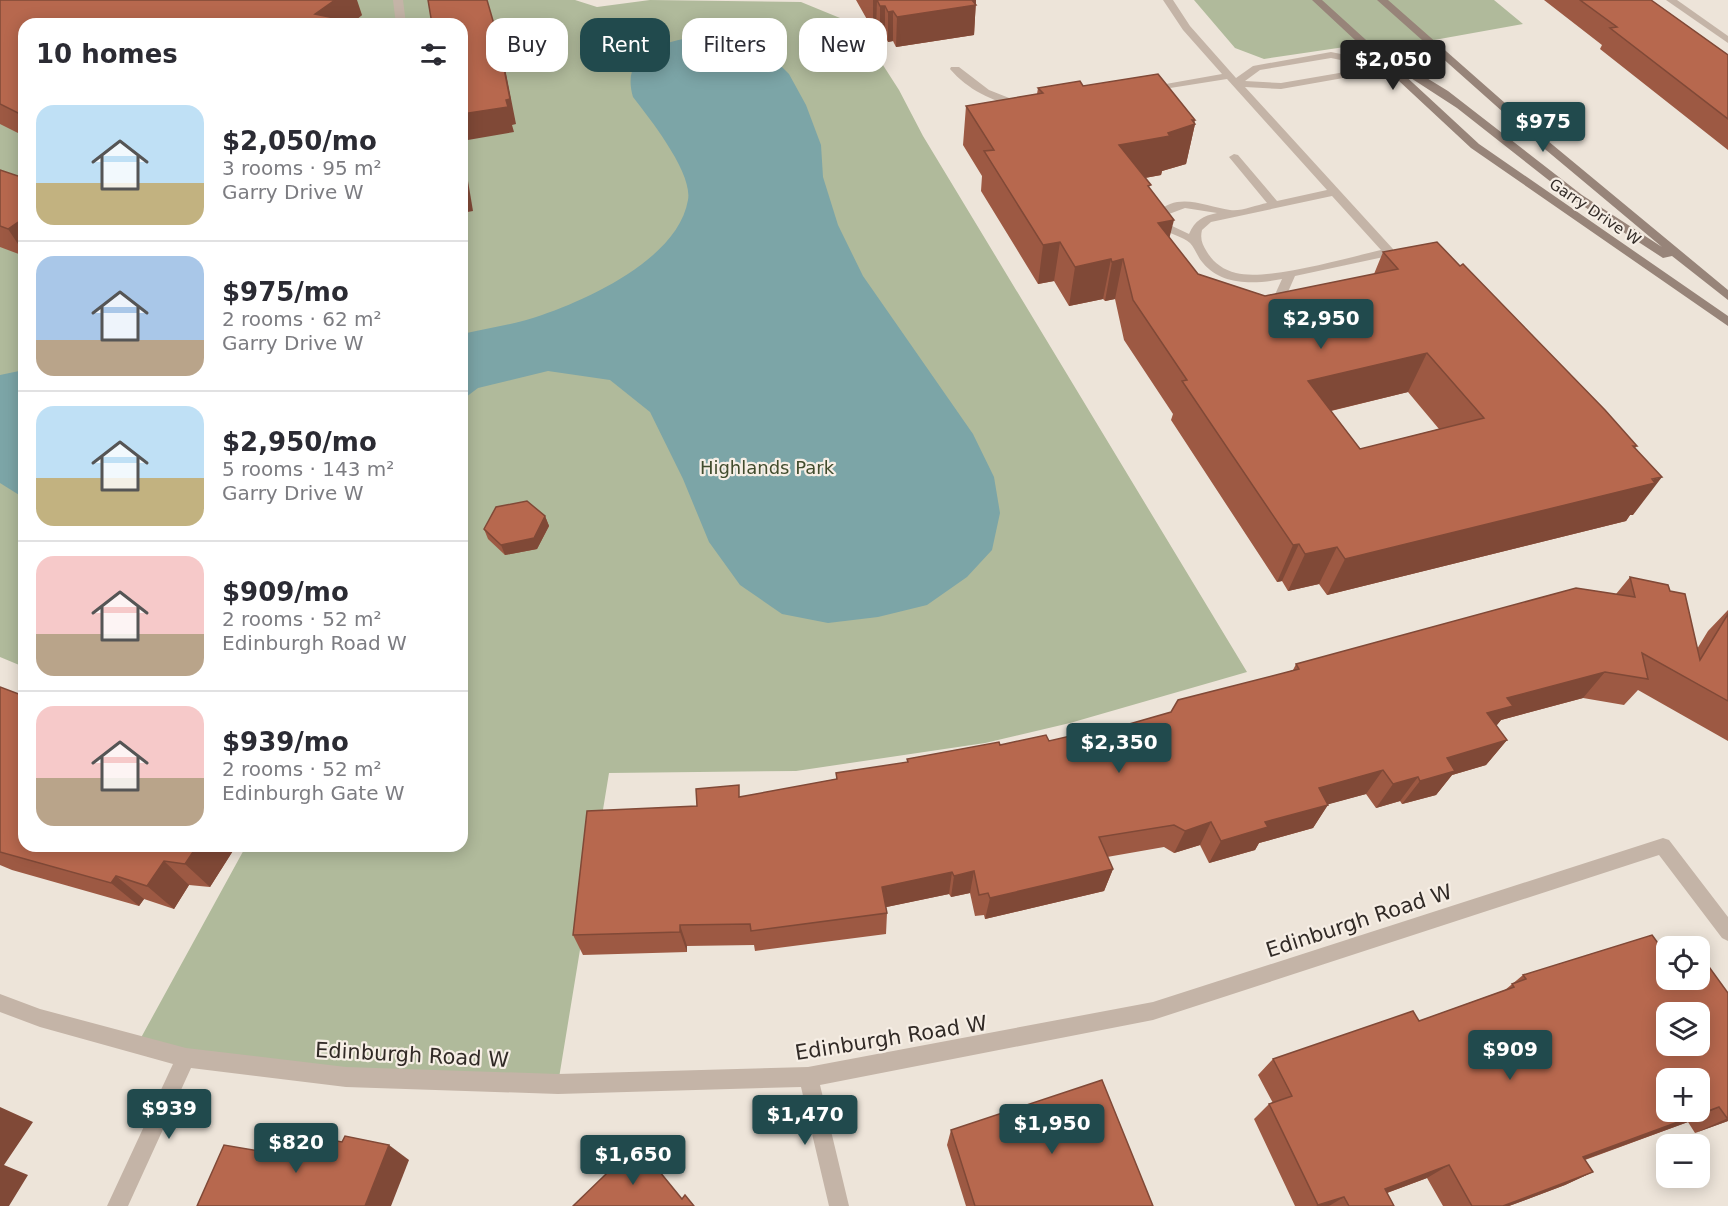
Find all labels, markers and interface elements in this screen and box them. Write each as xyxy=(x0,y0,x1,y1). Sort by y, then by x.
chip: Buy xyxy=(486,18,568,72)
chip: Rent xyxy=(580,18,670,72)
chip: Filters xyxy=(682,18,787,72)
chip: New xyxy=(799,18,887,72)
icon: filters xyxy=(417,38,450,71)
text: 10 homes xyxy=(36,39,178,69)
pin: $2,050 xyxy=(1344,40,1442,91)
text: $2,050 xyxy=(1354,47,1432,71)
pin: $975 xyxy=(1507,102,1579,153)
text: $975 xyxy=(1515,109,1571,133)
text: $2,050/mo xyxy=(222,126,377,156)
icon: home xyxy=(84,129,156,201)
text: 3 rooms · 95 m² xyxy=(222,156,382,180)
street label: Garry Drive W xyxy=(1546,175,1644,249)
text: Garry Drive W xyxy=(222,180,364,204)
text: $975/mo xyxy=(222,277,349,307)
icon: home xyxy=(84,280,156,352)
pin: $2,950 xyxy=(1272,299,1370,350)
text: $2,950 xyxy=(1282,306,1360,330)
text: 2 rooms · 62 m² xyxy=(222,307,382,331)
text: Garry Drive W xyxy=(222,331,364,355)
text: $2,950/mo xyxy=(222,427,377,457)
icon: home xyxy=(84,430,156,502)
text: 5 rooms · 143 m² xyxy=(222,457,394,481)
park label: Highlands Park xyxy=(700,457,835,478)
text: Garry Drive W xyxy=(222,481,364,505)
text: $909/mo xyxy=(222,577,349,607)
icon: home xyxy=(84,580,156,652)
text: 2 rooms · 52 m² xyxy=(222,607,382,631)
text: Edinburgh Road W xyxy=(222,631,407,655)
pin: $2,350 xyxy=(1070,723,1168,774)
text: $939/mo xyxy=(222,727,349,757)
icon: home xyxy=(84,730,156,802)
text: $2,350 xyxy=(1080,730,1158,754)
text: 2 rooms · 52 m² xyxy=(222,757,382,781)
text: Edinburgh Gate W xyxy=(222,781,405,805)
street label: Edinburgh Road W xyxy=(1263,880,1455,962)
map controls xyxy=(1656,936,1710,1188)
button: locate xyxy=(1656,936,1710,990)
button: layers xyxy=(1656,1002,1710,1056)
street label: Edinburgh Road W xyxy=(793,1011,989,1065)
pin: $909 xyxy=(1474,1030,1546,1081)
text: $909 xyxy=(1482,1037,1538,1061)
street label: Edinburgh Road W xyxy=(314,1038,510,1072)
button: + xyxy=(1656,1068,1710,1122)
pin: $939 xyxy=(133,1089,205,1140)
pin: $1,470 xyxy=(756,1095,854,1146)
text: $939 xyxy=(141,1096,197,1120)
text: $1,470 xyxy=(766,1102,844,1126)
pin: $1,950 xyxy=(1003,1104,1101,1155)
text: $1,950 xyxy=(1013,1111,1091,1135)
pin: $820 xyxy=(260,1123,332,1174)
text: $820 xyxy=(268,1130,324,1154)
button: − xyxy=(1656,1134,1710,1188)
pin: $1,650 xyxy=(584,1135,682,1186)
text: $1,650 xyxy=(594,1142,672,1166)

